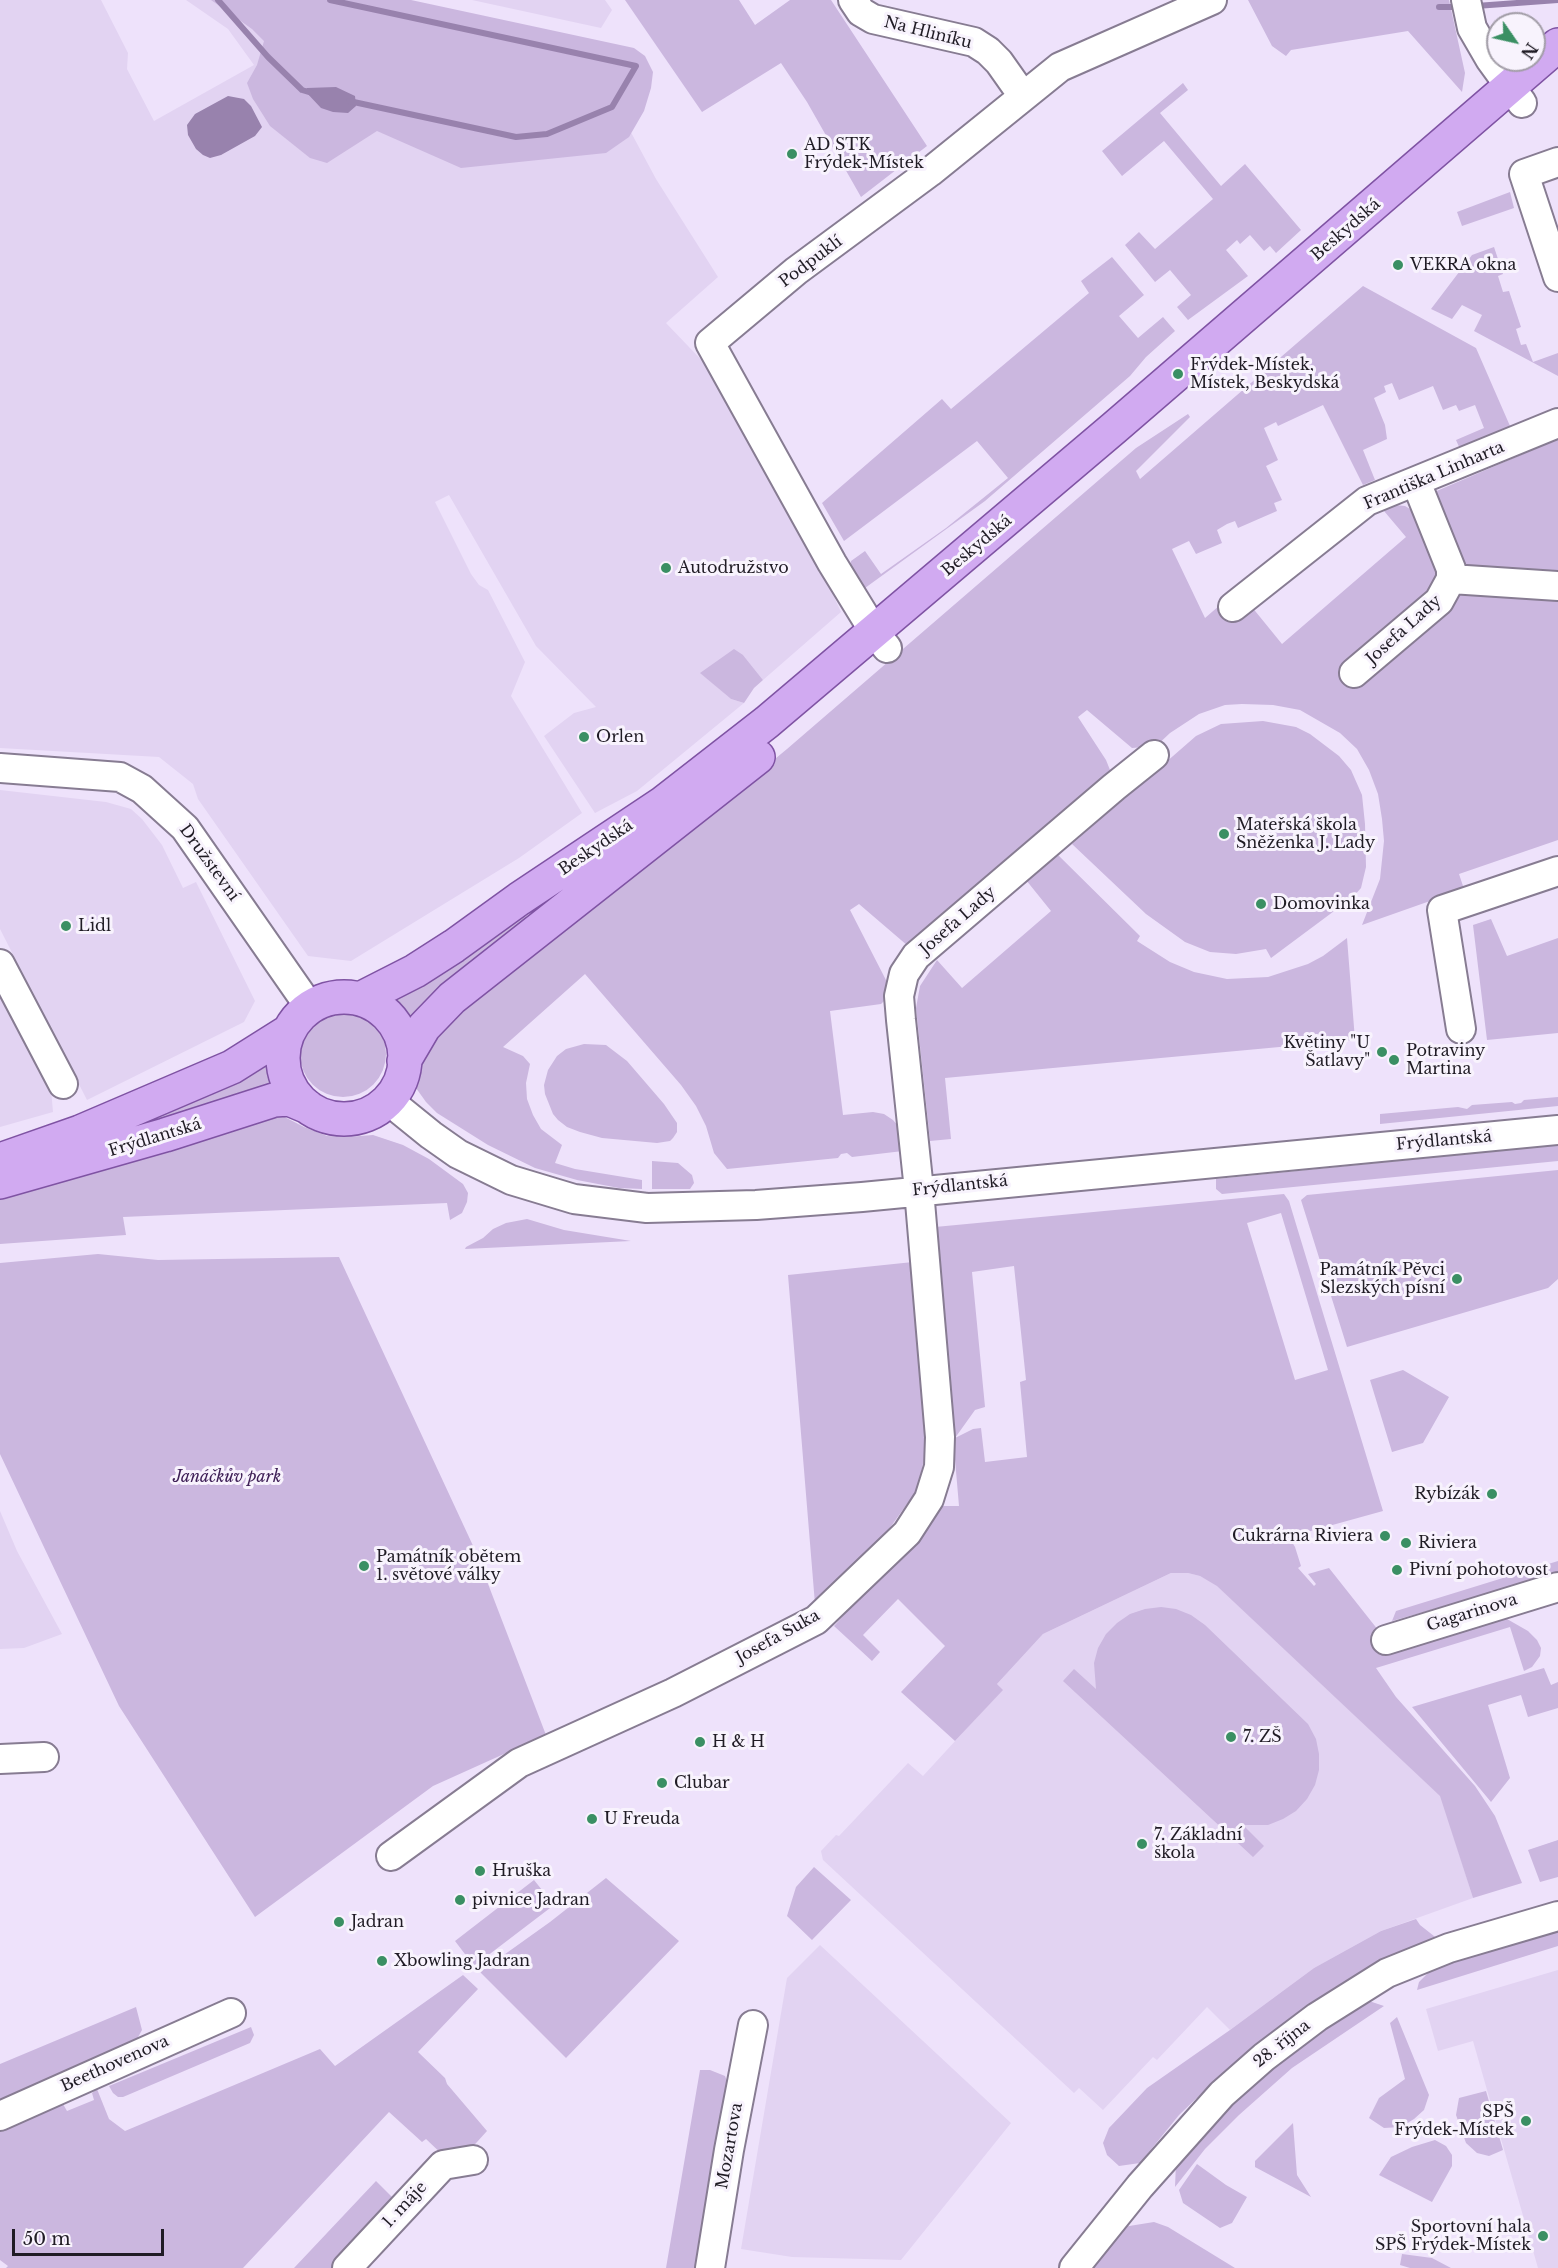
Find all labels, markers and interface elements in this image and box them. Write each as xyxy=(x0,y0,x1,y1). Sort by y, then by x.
north arrow xyxy=(1486,12,1546,72)
street label: Na Hliníku xyxy=(882,13,974,53)
text: N xyxy=(1517,39,1542,63)
place label: AD STK Frýdek-Místek xyxy=(804,135,924,173)
marker: AD STK Frýdek-Místek xyxy=(785,147,799,161)
street label: Beskydská xyxy=(1308,195,1384,265)
street label: Podpuklí xyxy=(776,232,846,292)
place label: VEKRA okna xyxy=(1410,255,1516,275)
marker: VEKRA okna xyxy=(1391,258,1405,272)
place label: Frýdek-Místek, Místek, Beskydská xyxy=(1190,355,1339,393)
marker: Frýdek-Místek, Místek, Beskydská xyxy=(1171,367,1185,381)
street label: Františka Linharta xyxy=(1361,438,1507,514)
street label: Beskydská xyxy=(938,511,1016,581)
place label: Autodružstvo xyxy=(678,558,789,578)
marker: Autodružstvo xyxy=(659,561,673,575)
street label: Josefa Lady xyxy=(1363,591,1445,669)
place label: Orlen xyxy=(596,727,644,747)
marker: Orlen xyxy=(577,730,591,744)
place label: Mateřská škola Sněženka J. Lady xyxy=(1236,815,1375,853)
street label: Beskydská xyxy=(555,816,637,880)
street label: Družstevní xyxy=(175,821,243,905)
marker: Mateřská škola Sněženka J. Lady xyxy=(1217,827,1231,841)
street label: Josefa Lady xyxy=(916,883,1000,959)
place label: Domovinka xyxy=(1273,894,1370,914)
marker: Domovinka xyxy=(1254,897,1268,911)
place label: Lidl xyxy=(78,916,111,936)
marker: Lidl xyxy=(59,919,73,933)
place label: Květiny "U Šatlavy" xyxy=(1284,1033,1370,1071)
place label: Potraviny Martina xyxy=(1406,1041,1485,1079)
marker: Květiny "U Šatlavy" xyxy=(1375,1045,1389,1059)
marker: Potraviny Martina xyxy=(1387,1053,1401,1067)
street label: Frýdlantská xyxy=(106,1115,204,1161)
street label: Frýdlantská xyxy=(1395,1127,1493,1155)
street label: Frýdlantská xyxy=(911,1171,1009,1201)
place label: Památník Pěvci Slezských písní xyxy=(1319,1260,1445,1298)
marker: Památník Pěvci Slezských písní xyxy=(1450,1272,1464,1286)
park label: Janáčkův park xyxy=(173,1467,281,1487)
place label: Rybízák xyxy=(1414,1484,1480,1504)
marker: Rybízák xyxy=(1485,1487,1499,1501)
place label: Cukrárna Riviera xyxy=(1232,1526,1373,1546)
marker: Cukrárna Riviera xyxy=(1378,1529,1392,1543)
place label: Riviera xyxy=(1418,1533,1477,1553)
marker: Riviera xyxy=(1399,1536,1413,1550)
place label: Památník obětem 1. světové války xyxy=(376,1547,521,1585)
marker: Památník obětem 1. světové války xyxy=(357,1559,371,1573)
place label: Pivní pohotovost xyxy=(1409,1560,1548,1580)
marker: Pivní pohotovost xyxy=(1390,1563,1404,1577)
street label: Gagarinova xyxy=(1424,1590,1520,1636)
street label: Josefa Suka xyxy=(733,1606,823,1668)
place label: 7. ZŠ xyxy=(1243,1727,1282,1747)
marker: 7. ZŠ xyxy=(1224,1730,1238,1744)
place label: H & H xyxy=(712,1732,765,1752)
marker: H & H xyxy=(693,1735,707,1749)
place label: Clubar xyxy=(674,1773,730,1793)
marker: Clubar xyxy=(655,1776,669,1790)
place label: U Freuda xyxy=(604,1809,680,1829)
marker: U Freuda xyxy=(585,1812,599,1826)
place label: 7. Základní škola xyxy=(1154,1825,1242,1863)
marker: 7. Základní škola xyxy=(1135,1837,1149,1851)
place label: Hruška xyxy=(492,1861,551,1881)
marker: Hruška xyxy=(473,1864,487,1878)
place label: pivnice Jadran xyxy=(472,1890,590,1910)
marker: pivnice Jadran xyxy=(453,1893,467,1907)
place label: Jadran xyxy=(351,1912,404,1932)
marker: Jadran xyxy=(332,1915,346,1929)
place label: Xbowling Jadran xyxy=(394,1951,530,1971)
marker: Xbowling Jadran xyxy=(375,1954,389,1968)
street label: 28. října xyxy=(1250,2016,1314,2072)
street label: Beethovenova xyxy=(58,2032,172,2096)
street label: Mozartova xyxy=(713,2101,747,2191)
place label: SPŠ Frýdek-Místek xyxy=(1394,2102,1514,2140)
marker: SPŠ Frýdek-Místek xyxy=(1519,2114,1533,2128)
street label: 1. máje xyxy=(379,2178,431,2232)
scale bar xyxy=(15,2217,166,2255)
place label: Sportovní hala SPŠ Frýdek-Místek xyxy=(1375,2217,1531,2255)
text: 50 m xyxy=(23,2228,71,2250)
marker: Sportovní hala SPŠ Frýdek-Místek xyxy=(1536,2229,1550,2243)

